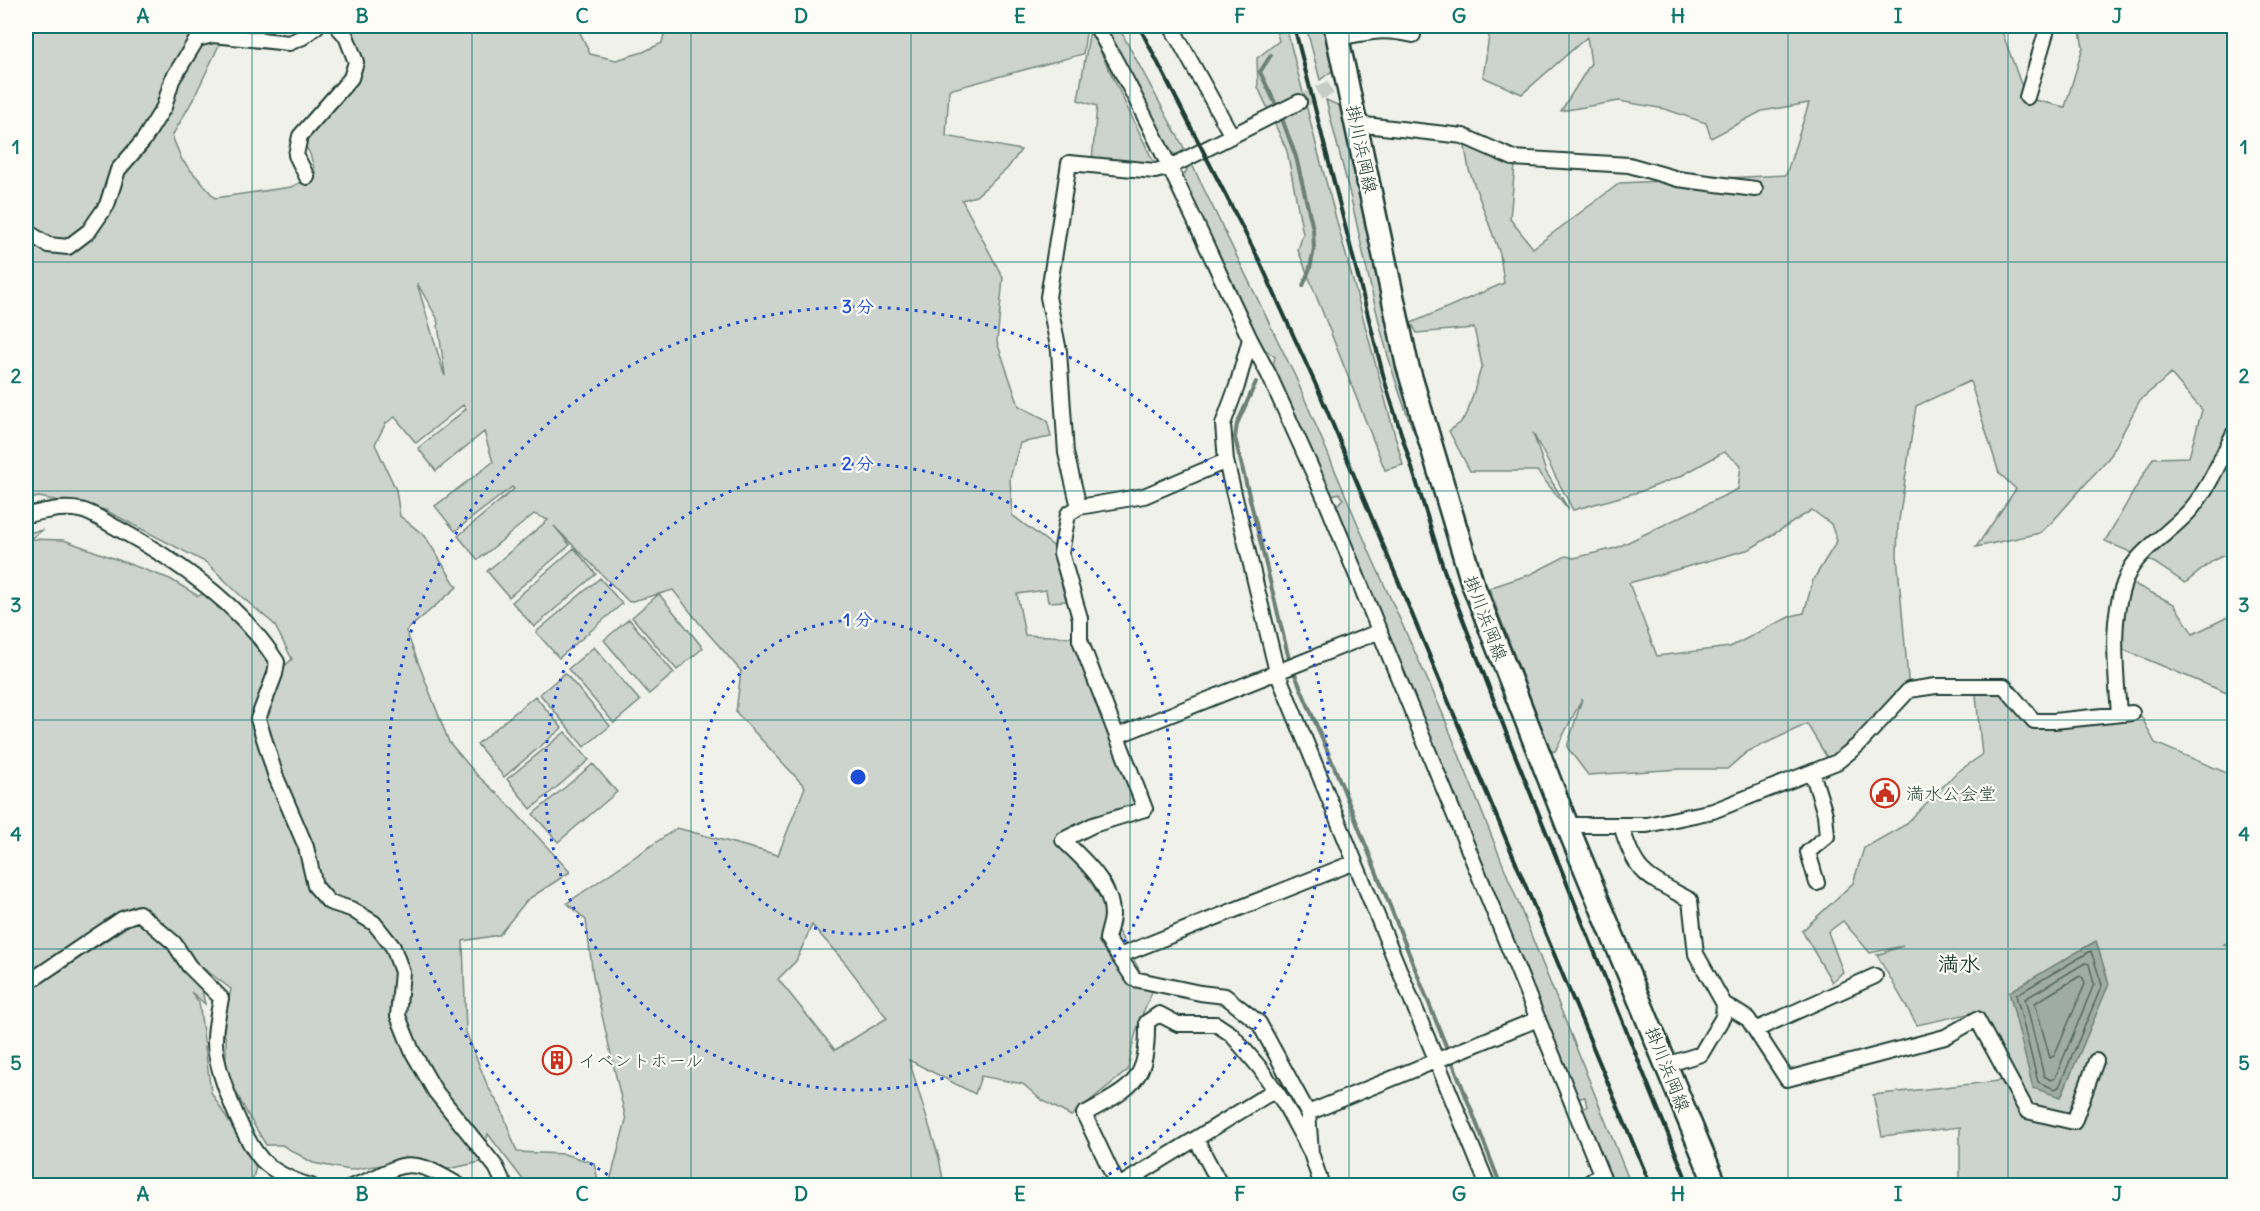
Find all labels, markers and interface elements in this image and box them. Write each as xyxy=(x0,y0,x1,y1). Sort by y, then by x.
text: A xyxy=(137,3,150,28)
text: B xyxy=(355,3,369,28)
text: C xyxy=(575,3,589,28)
text: D xyxy=(794,3,808,28)
text: E xyxy=(1014,3,1026,28)
text: F xyxy=(1234,3,1246,28)
text: G xyxy=(1452,3,1466,28)
text: H xyxy=(1671,3,1685,28)
text: I xyxy=(1894,3,1903,28)
text: J xyxy=(2112,3,2123,28)
street label: 掛川浜岡線 xyxy=(1341,103,1383,195)
text: 1 xyxy=(12,134,20,159)
text: 1 xyxy=(2240,134,2248,159)
text: 3 分 xyxy=(842,295,874,318)
text: 2 xyxy=(11,363,22,388)
text: 2 xyxy=(2239,363,2250,388)
text: 2 分 xyxy=(842,452,874,475)
street label: 掛川浜岡線 xyxy=(1459,572,1513,664)
text: 3 xyxy=(10,592,22,617)
text: 3 xyxy=(2238,592,2250,617)
text: 1 分 xyxy=(843,608,873,631)
centre of rings xyxy=(848,767,868,787)
public building icon: 満水公会堂 xyxy=(1869,777,1901,809)
place label: 満水公会堂 xyxy=(1906,782,1996,805)
text: 4 xyxy=(10,821,22,846)
text: 4 xyxy=(2238,821,2250,846)
district label: 満水 xyxy=(1938,950,1980,977)
street label: 掛川浜岡線 xyxy=(1640,1023,1696,1115)
building icon: イベントホール xyxy=(541,1044,573,1076)
place label: イベントホール xyxy=(578,1049,703,1072)
text: 5 xyxy=(10,1050,22,1075)
text: 5 xyxy=(2238,1050,2250,1075)
text: A xyxy=(137,1181,150,1206)
text: B xyxy=(355,1181,369,1206)
text: C xyxy=(575,1181,589,1206)
text: D xyxy=(794,1181,808,1206)
text: E xyxy=(1014,1181,1026,1206)
text: F xyxy=(1234,1181,1246,1206)
text: G xyxy=(1452,1181,1466,1206)
text: H xyxy=(1671,1181,1685,1206)
text: I xyxy=(1894,1181,1903,1206)
text: J xyxy=(2112,1181,2123,1206)

